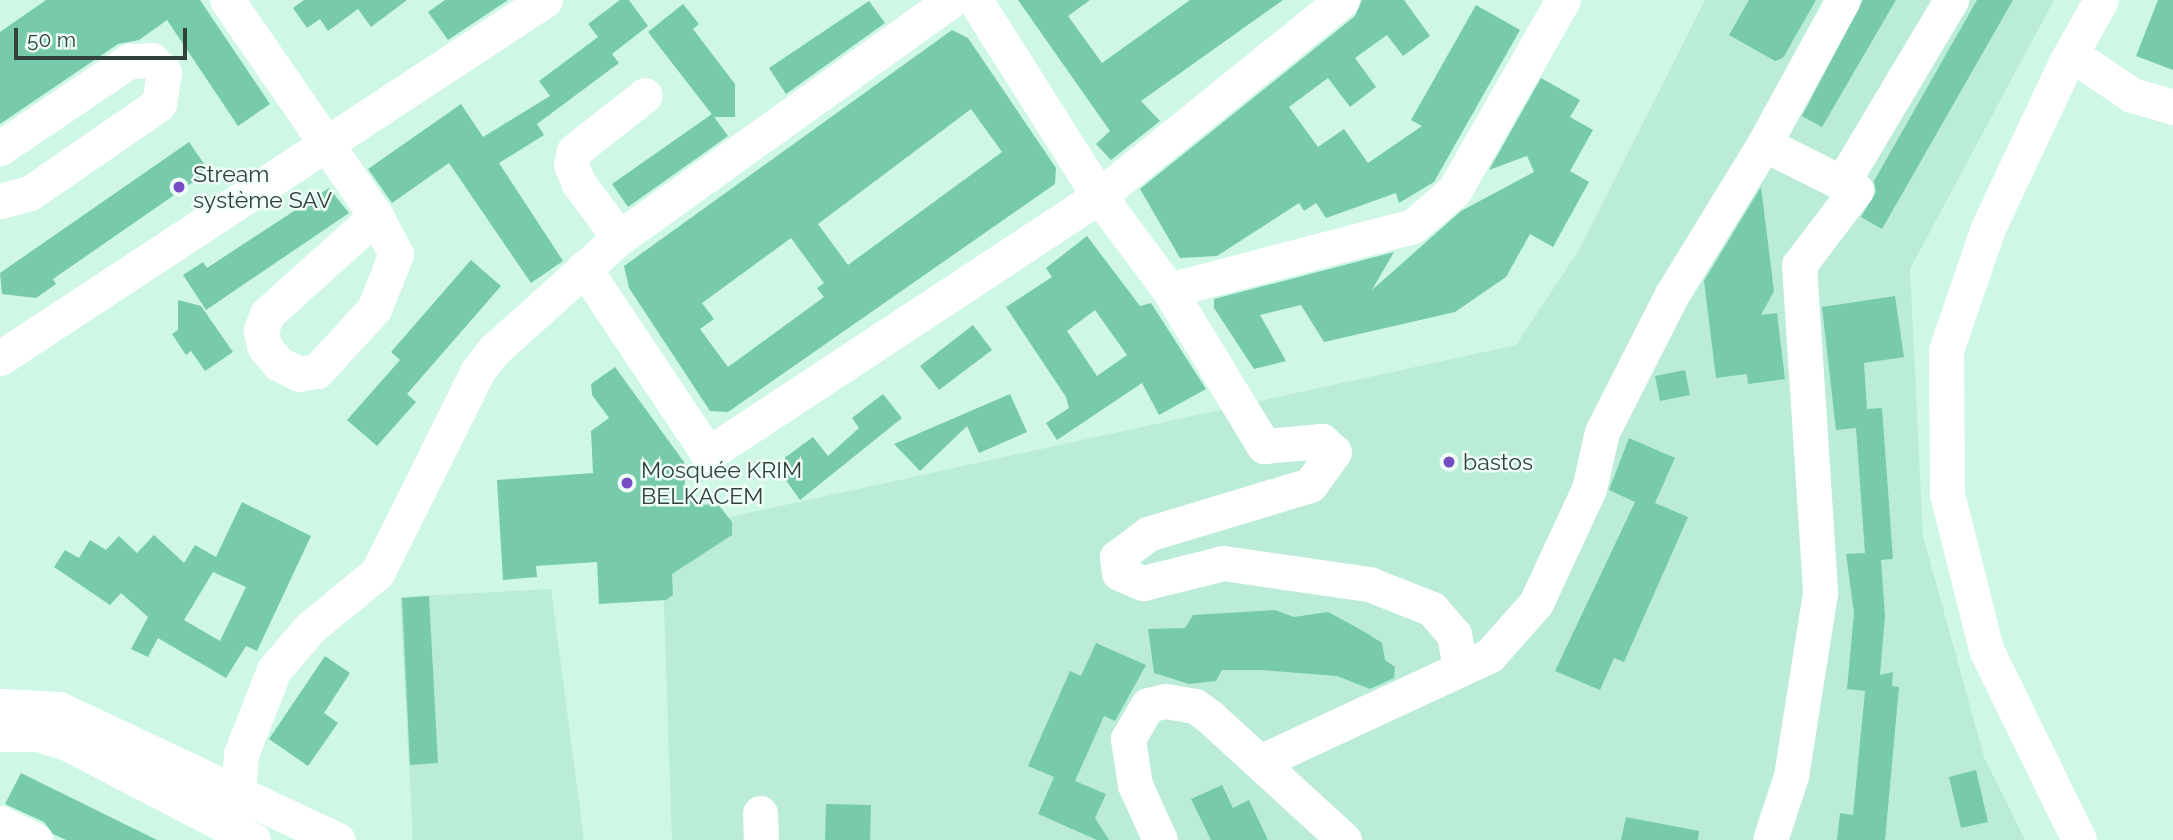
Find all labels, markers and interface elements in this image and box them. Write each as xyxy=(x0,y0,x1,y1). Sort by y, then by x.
scale bar xyxy=(18,14,191,58)
text: 50 m xyxy=(27,27,76,52)
place label: Stream système SAV xyxy=(193,160,332,214)
marker: Stream système SAV xyxy=(171,179,187,195)
place label: bastos xyxy=(1463,448,1533,476)
marker: bastos xyxy=(1441,454,1457,470)
place label: Mosquée KRIM BELKACEM xyxy=(641,456,802,510)
marker: Mosquée KRIM BELKACEM xyxy=(619,475,635,491)

